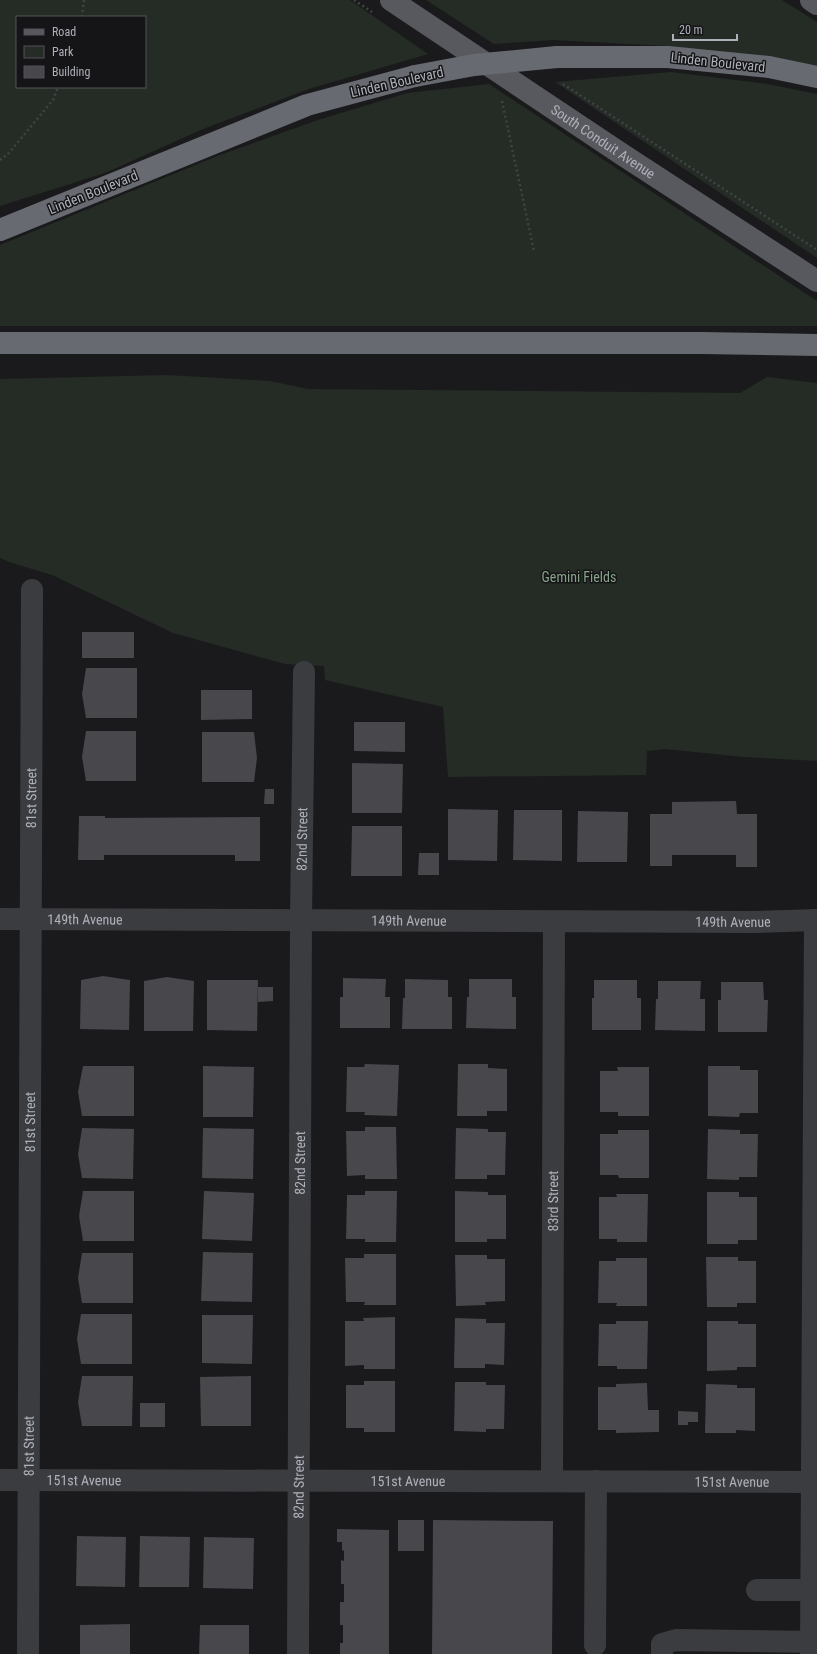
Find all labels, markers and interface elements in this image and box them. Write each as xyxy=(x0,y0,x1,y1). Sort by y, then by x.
legend xyxy=(16,16,146,88)
scale bar xyxy=(673,16,737,42)
text: 20 m xyxy=(679,23,703,37)
text: Road xyxy=(52,25,76,39)
text: Park xyxy=(52,45,74,59)
street label: Linden Boulevard xyxy=(670,49,766,75)
street label: Linden Boulevard xyxy=(349,64,445,100)
text: Building xyxy=(52,65,90,79)
street label: South Conduit Avenue xyxy=(548,101,659,182)
street label: Linden Boulevard xyxy=(46,167,140,217)
park label: Gemini Fields xyxy=(542,569,616,585)
street label: 81st Street xyxy=(23,768,39,828)
street label: 82nd Street xyxy=(294,807,310,871)
street label: 149th Avenue xyxy=(47,911,123,927)
street label: 149th Avenue xyxy=(371,912,447,929)
street label: 149th Avenue xyxy=(695,913,771,930)
street label: 81st Street xyxy=(22,1092,38,1152)
street label: 82nd Street xyxy=(292,1131,308,1195)
street label: 83rd Street xyxy=(545,1170,561,1232)
street label: 81st Street xyxy=(21,1416,37,1476)
street label: 82nd Street xyxy=(291,1455,307,1519)
street label: 151st Avenue xyxy=(47,1472,122,1488)
street label: 151st Avenue xyxy=(371,1473,446,1489)
street label: 151st Avenue xyxy=(695,1474,770,1490)

